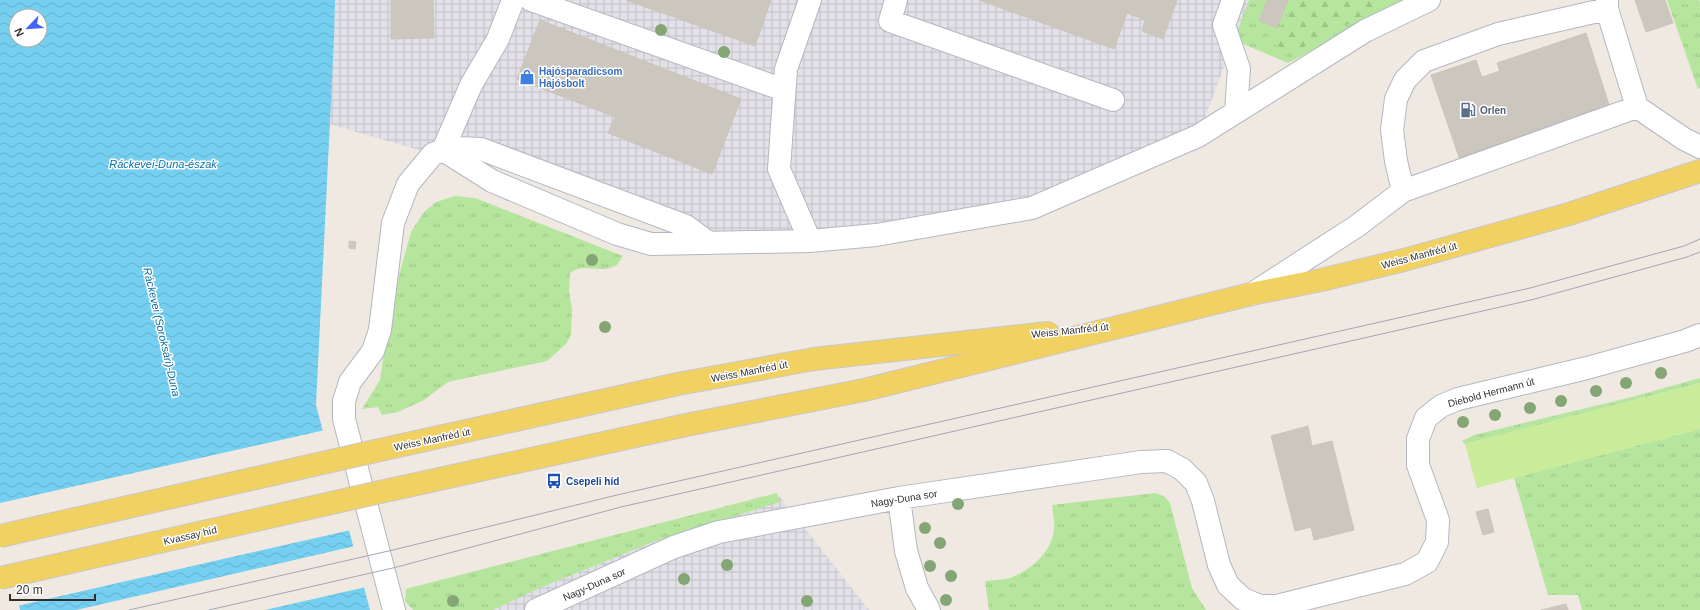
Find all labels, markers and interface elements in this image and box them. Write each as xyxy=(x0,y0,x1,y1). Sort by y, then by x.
north arrow xyxy=(8,8,48,48)
text: N xyxy=(12,26,26,38)
place label: Hajósparadicsom Hajósbolt xyxy=(539,66,622,89)
shop icon: Hajósparadicsom Hajósbolt xyxy=(518,68,536,86)
fuel station icon: Orlen xyxy=(1459,101,1477,119)
place label: Orlen xyxy=(1480,105,1506,116)
water label: Ráckevei-Duna-észak xyxy=(109,158,217,170)
street label: Weiss Manfréd út xyxy=(1380,240,1458,271)
water label: Ráckevei (Soroksári)-Duna xyxy=(141,266,183,398)
street label: Weiss Manfréd út xyxy=(1031,321,1109,340)
street label: Weiss Manfréd út xyxy=(710,359,788,384)
street label: Diebold Hermann út xyxy=(1447,376,1536,409)
street label: Weiss Manfréd út xyxy=(393,426,471,453)
bus stop icon: Csepeli híd xyxy=(545,472,563,490)
place label: Csepeli híd xyxy=(566,476,619,487)
street label: Nagy-Duna sor xyxy=(870,488,939,509)
street label: Kvassay híd xyxy=(162,524,218,547)
street label: Nagy-Duna sor xyxy=(561,565,628,603)
scale bar xyxy=(10,576,95,602)
text: 20 m xyxy=(16,583,43,597)

